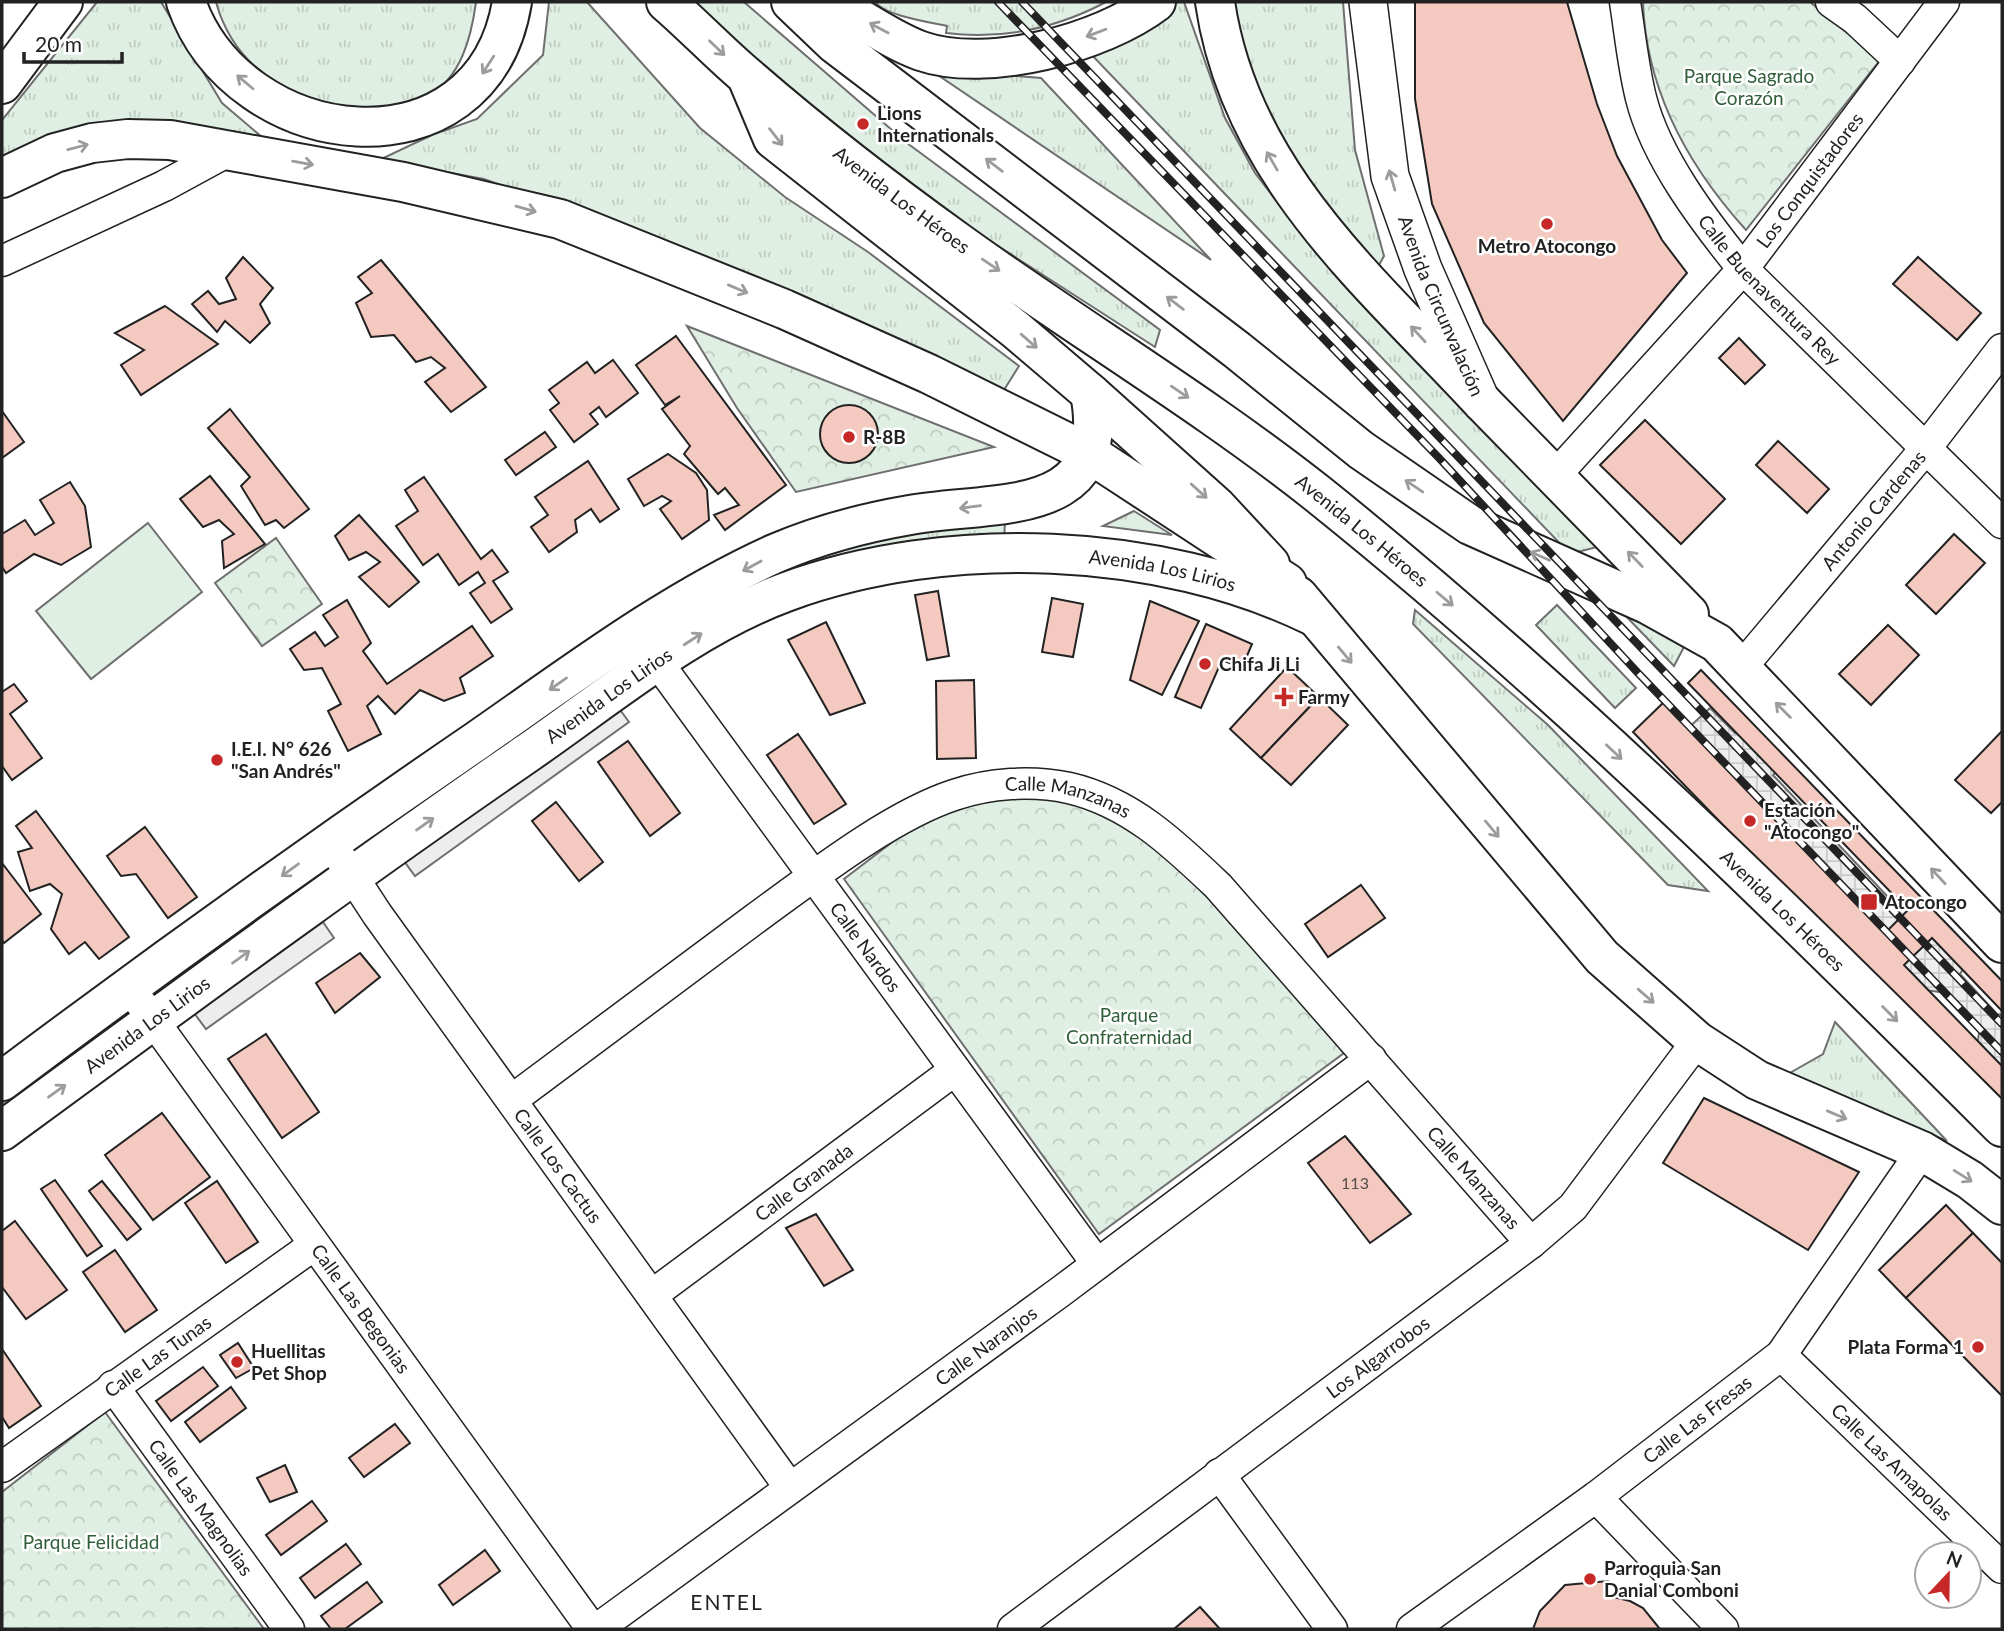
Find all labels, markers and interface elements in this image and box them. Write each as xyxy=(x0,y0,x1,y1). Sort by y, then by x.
one-way arrow xyxy=(869,20,889,34)
scale bar xyxy=(24,21,122,65)
one-way arrow xyxy=(1086,27,1107,40)
text: 20 m xyxy=(35,31,82,56)
one-way arrow xyxy=(708,39,725,56)
one-way arrow xyxy=(481,55,496,74)
park label: Parque Sagrado Corazón xyxy=(1684,64,1814,109)
one-way arrow xyxy=(236,74,254,90)
place label: Lions Internationals xyxy=(877,101,994,146)
street label: Los Conquistadores xyxy=(1751,108,1868,252)
marker: Lions Internationals xyxy=(855,116,871,132)
one-way arrow xyxy=(768,128,783,146)
one-way arrow xyxy=(66,140,89,153)
street label: Avenida Los Héroes xyxy=(829,141,975,258)
one-way arrow xyxy=(1265,151,1279,171)
one-way arrow xyxy=(291,157,314,170)
one-way arrow xyxy=(985,158,1004,173)
one-way arrow xyxy=(1385,169,1398,191)
one-way arrow xyxy=(514,203,536,216)
street label: Calle Buenaventura Rey xyxy=(1694,210,1846,370)
street label: Avenida Circunvalación xyxy=(1394,212,1489,400)
marker: Metro Atocongo xyxy=(1539,216,1555,232)
place label: Metro Atocongo xyxy=(1478,234,1616,257)
one-way arrow xyxy=(981,257,1000,272)
one-way arrow xyxy=(727,284,749,297)
one-way arrow xyxy=(1167,295,1185,310)
one-way arrow xyxy=(1410,326,1427,343)
one-way arrow xyxy=(1019,333,1037,349)
one-way arrow xyxy=(1169,385,1189,399)
place label: R-8B xyxy=(863,425,906,448)
marker: R-8B xyxy=(841,429,857,445)
street label: Antonio Cardenas xyxy=(1816,445,1930,575)
street label: Avenida Los Héroes xyxy=(1291,469,1433,591)
one-way arrow xyxy=(1405,479,1424,494)
one-way arrow xyxy=(1190,483,1208,499)
one-way arrow xyxy=(959,501,982,514)
street label: Avenida Los Lirios xyxy=(1088,544,1239,596)
one-way arrow xyxy=(1530,549,1551,562)
one-way arrow xyxy=(1627,551,1644,568)
one-way arrow xyxy=(742,560,763,573)
one-way arrow xyxy=(1435,592,1453,607)
one-way arrow xyxy=(683,632,703,646)
street label: Avenida Los Lirios xyxy=(541,642,676,748)
one-way arrow xyxy=(1337,646,1353,664)
place label: Chifa Ji Li xyxy=(1219,652,1300,675)
marker: Chifa Ji Li xyxy=(1197,656,1213,672)
one-way arrow xyxy=(549,677,568,692)
place label: Farmy xyxy=(1298,685,1351,708)
marker: Farmy xyxy=(1276,689,1292,705)
one-way arrow xyxy=(1774,702,1791,719)
place label: I.E.I. N° 626 "San Andrés" xyxy=(231,737,341,782)
one-way arrow xyxy=(1605,743,1622,760)
marker: I.E.I. N° 626 "San Andrés" xyxy=(209,752,225,768)
street label: Calle Manzanas xyxy=(1004,771,1135,822)
place label: Estación "Atocongo" xyxy=(1764,798,1859,843)
marker: Estación "Atocongo" xyxy=(1742,813,1758,829)
one-way arrow xyxy=(415,817,434,831)
one-way arrow xyxy=(1484,819,1500,837)
street label: Avenida Los Héroes xyxy=(1716,844,1850,976)
one-way arrow xyxy=(281,862,300,877)
one-way arrow xyxy=(1930,868,1947,885)
place label: Atocongo xyxy=(1884,890,1967,913)
marker: Atocongo xyxy=(1859,892,1879,912)
street label: Calle Nardos xyxy=(825,897,906,996)
one-way arrow xyxy=(231,950,250,964)
street label: Avenida Los Lirios xyxy=(80,971,214,1078)
one-way arrow xyxy=(1636,988,1654,1004)
park label: Parque Confraternidad xyxy=(1066,1003,1192,1048)
one-way arrow xyxy=(1881,1006,1898,1023)
one-way arrow xyxy=(47,1083,66,1098)
street label: Calle Los Cactus xyxy=(509,1103,607,1227)
one-way arrow xyxy=(1826,1109,1848,1122)
street label: Calle Manzanas xyxy=(1423,1121,1526,1234)
street label: Calle Granada xyxy=(750,1138,857,1226)
one-way arrow xyxy=(1953,1169,1973,1183)
house number: 113 xyxy=(1341,1173,1369,1192)
street label: Calle Las Begonias xyxy=(307,1239,416,1378)
street label: Calle Naranjos xyxy=(930,1301,1041,1390)
street label: Calle Las Tunas xyxy=(99,1310,215,1402)
street label: Los Algarrobos xyxy=(1321,1311,1434,1403)
place label: Plata Forma 1 xyxy=(1848,1335,1964,1358)
place label: Huellitas Pet Shop xyxy=(251,1339,327,1384)
marker: Plata Forma 1 xyxy=(1970,1339,1986,1355)
marker: Huellitas Pet Shop xyxy=(229,1354,245,1370)
street label: Calle Las Fresas xyxy=(1638,1370,1756,1468)
street label: Calle Las Amapolas xyxy=(1827,1398,1958,1525)
street label: Calle Las Magnolias xyxy=(144,1434,259,1580)
park label: Parque Felicidad xyxy=(23,1530,159,1553)
north arrow xyxy=(1913,1540,1983,1610)
text: N xyxy=(1943,1545,1966,1572)
place label: Parroquia San Danial Comboni xyxy=(1604,1556,1739,1601)
marker: Parroquia San Danial Comboni xyxy=(1582,1571,1598,1587)
district label: ENTEL xyxy=(690,1589,764,1614)

